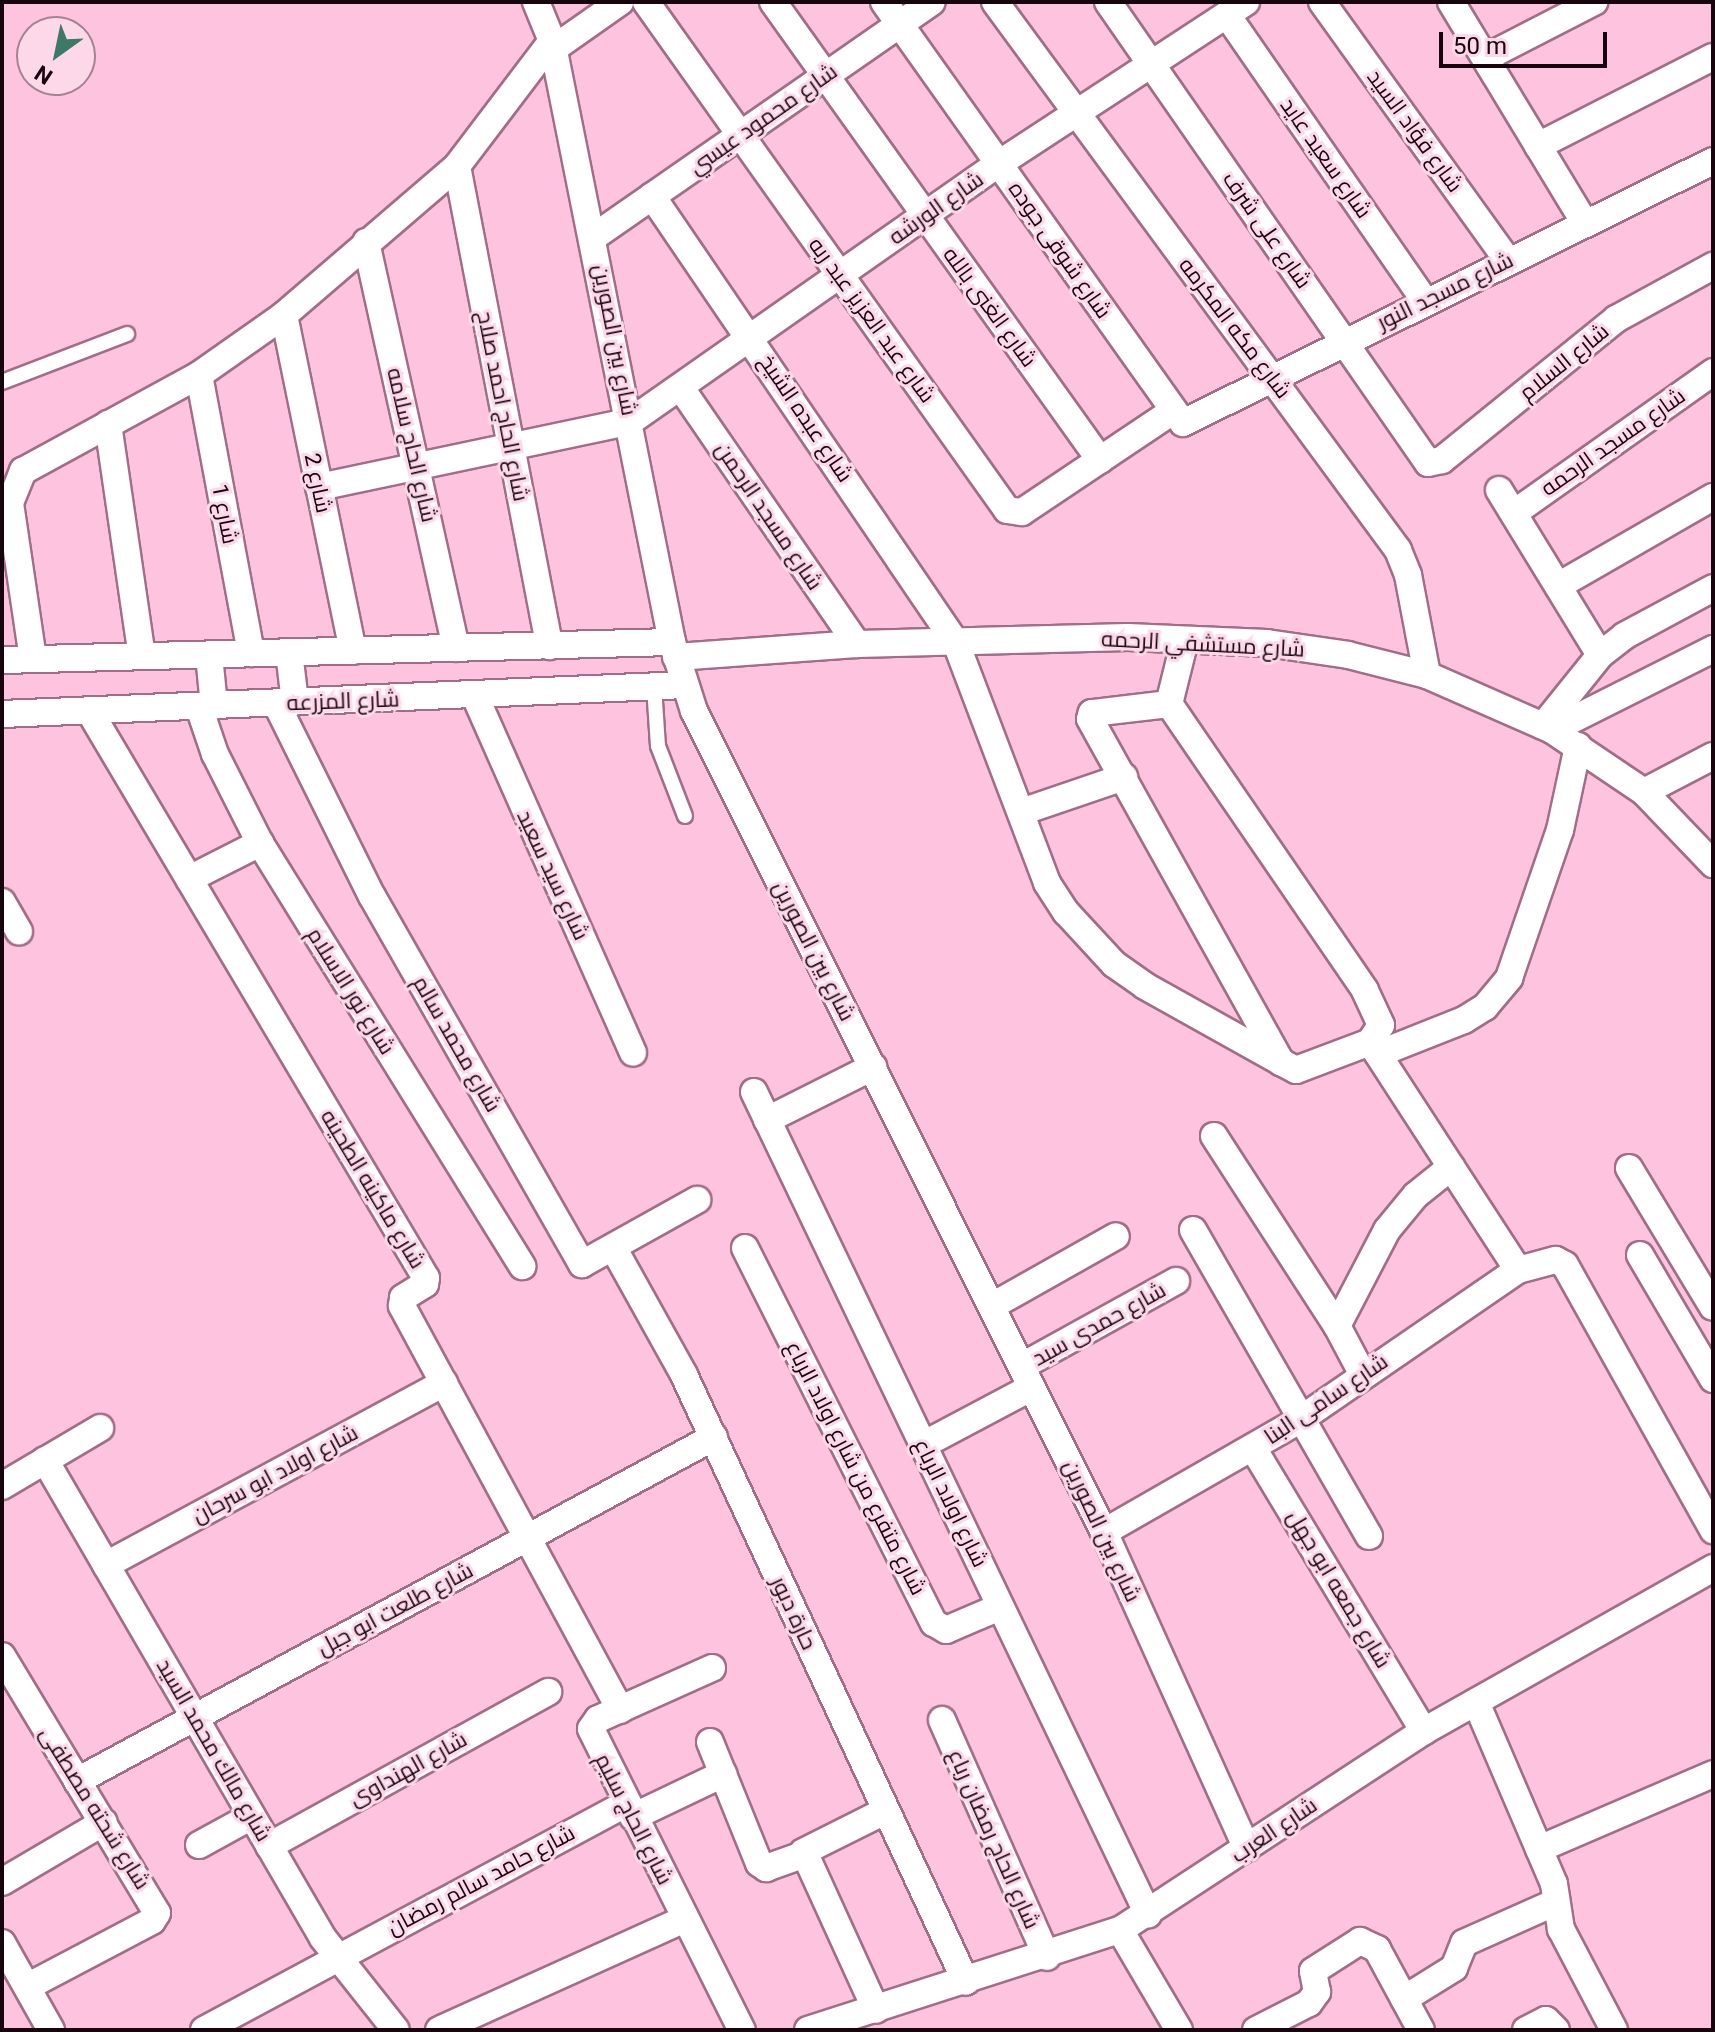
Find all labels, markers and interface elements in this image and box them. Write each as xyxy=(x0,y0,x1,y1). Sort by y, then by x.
north arrow xyxy=(16,16,96,96)
scale bar xyxy=(1443,16,1611,66)
text: 50 m xyxy=(1453,32,1507,60)
street label: شارع محمود عيسي xyxy=(684,58,842,180)
text: N xyxy=(30,60,57,90)
street label: شارع فؤاد السيد xyxy=(1362,64,1468,198)
street label: شارع سعيد عايد xyxy=(1275,93,1377,223)
street label: شارع الورشه xyxy=(884,166,988,250)
street label: شارع على شرف xyxy=(1217,166,1317,294)
street label: شارع شوقى جوده xyxy=(1003,176,1117,324)
street label: شارع عبد العزيز عبد ربه xyxy=(803,232,941,408)
street label: شارع الغنى بالله xyxy=(938,242,1042,372)
street label: شارع مسجد النور xyxy=(1372,247,1518,335)
street label: شارع مكه المكرمه xyxy=(1173,252,1297,404)
street label: شارع بين الصورين xyxy=(587,262,643,418)
street label: شارع الحاج احمد صلاح xyxy=(472,308,534,504)
street label: شارع السلام xyxy=(1514,318,1614,406)
street label: شارع عبده الشيخ xyxy=(753,349,859,487)
street label: شارع الحاج سلامه xyxy=(381,365,443,525)
street label: شارع مسجد الرحمه xyxy=(1536,382,1690,502)
street label: شارع مسجد الرحمن xyxy=(710,437,828,595)
street label: شارع 2 xyxy=(299,451,337,515)
street label: شارع 1 xyxy=(206,482,244,546)
street label: شارع مستشفي الرحمه xyxy=(1101,625,1305,663)
street label: شارع المزرعه xyxy=(286,686,400,716)
street label: شارع سيد سعيد xyxy=(511,806,595,944)
street label: شارع بين الصورين xyxy=(767,877,861,1025)
street label: شارع نور الاسلام xyxy=(301,923,401,1059)
street label: شارع محمد سالم xyxy=(407,971,507,1117)
street label: شارع ماكينه الطحينه xyxy=(315,1105,431,1273)
street label: شارع حمدى سيد xyxy=(1028,1276,1170,1372)
street label: شارع متفرع من شارع اولاد الرباع xyxy=(780,1337,932,1599)
street label: شارع سامى البنا xyxy=(1259,1348,1393,1450)
street label: شارع اولاد ابو سرحان xyxy=(188,1419,362,1529)
street label: شارع اولاد الرباع xyxy=(909,1435,993,1571)
street label: شارع بين الصورين xyxy=(1058,1456,1146,1606)
street label: شارع جمعه ابو جهل xyxy=(1281,1505,1397,1673)
street label: شارع طلعت ابو جبل xyxy=(313,1557,477,1661)
street label: حارة دبور xyxy=(766,1572,822,1654)
street label: شارع مالك محمد السيد xyxy=(151,1654,277,1846)
street label: شارع شحته مصطفى xyxy=(34,1722,156,1894)
street label: شارع الهنداوى xyxy=(345,1726,471,1812)
street label: شارع الحاج رمضان رباع xyxy=(943,1745,1045,1933)
street label: شارع الحاج سليم xyxy=(590,1749,678,1889)
street label: شارع العرب xyxy=(1226,1792,1322,1868)
street label: شارع حامد سالم رمضان xyxy=(383,1819,579,1941)

